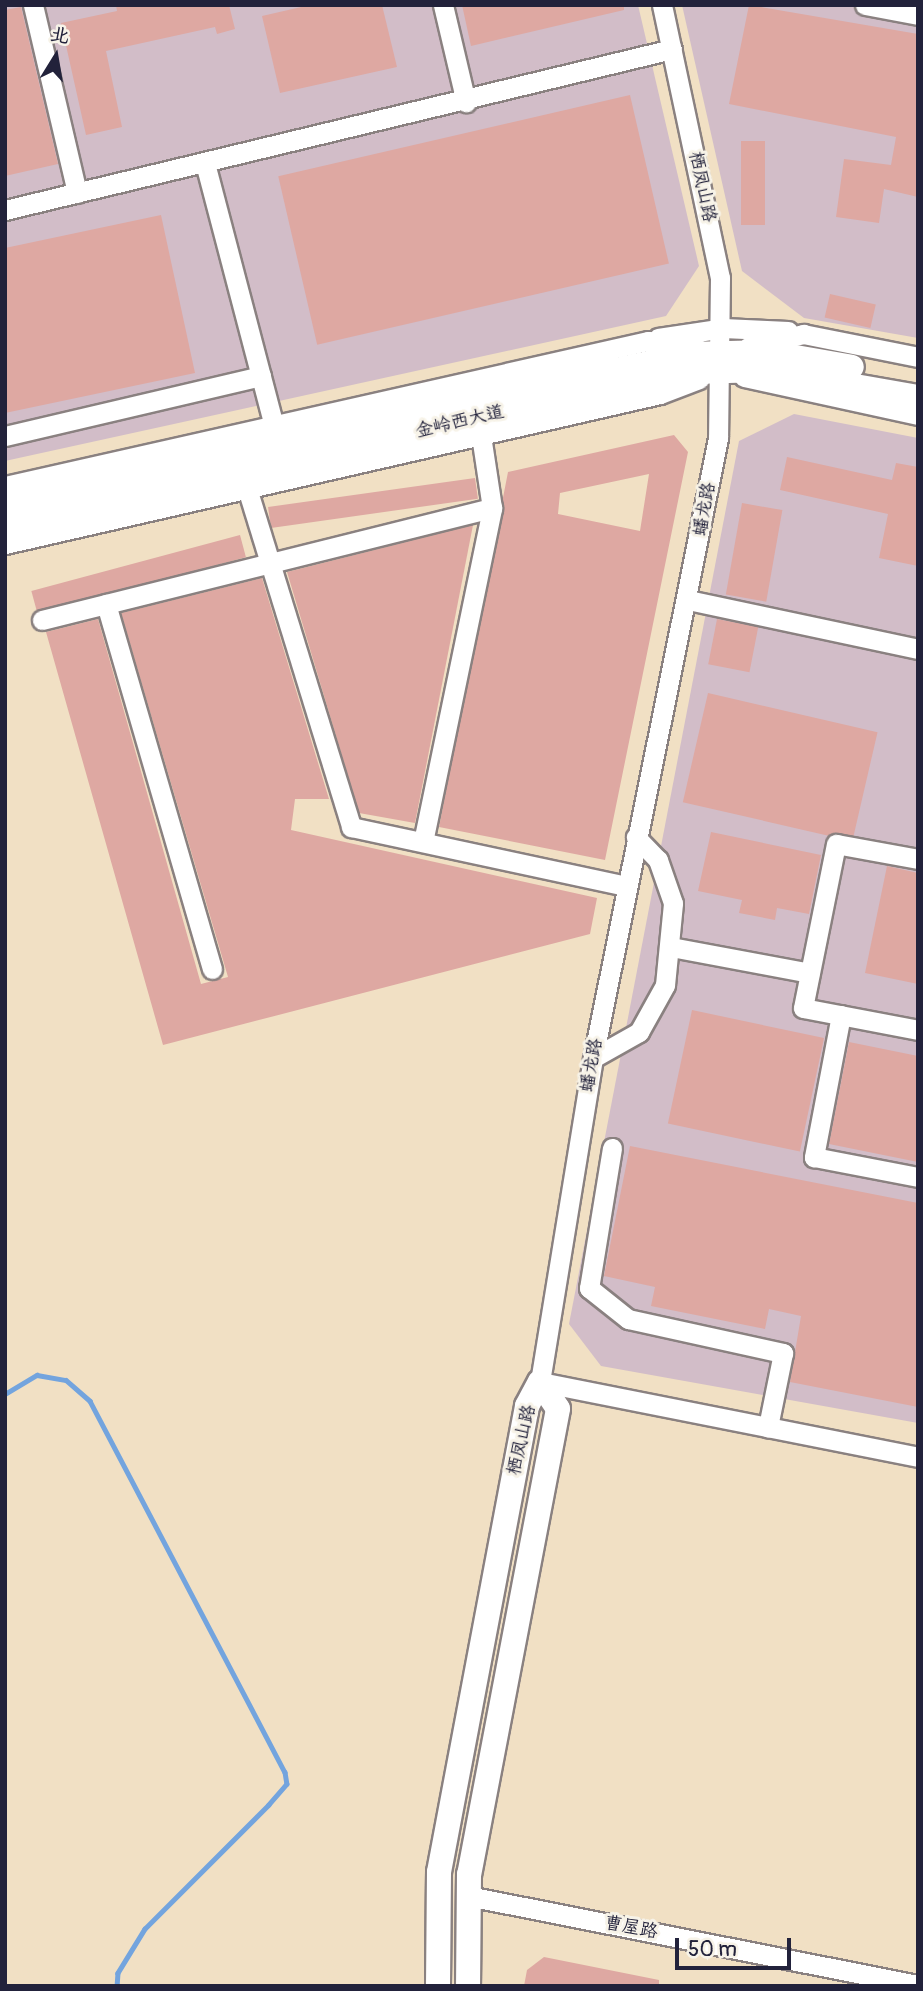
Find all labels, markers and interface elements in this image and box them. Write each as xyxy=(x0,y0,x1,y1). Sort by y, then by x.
north arrow xyxy=(21,21,91,91)
text: 北 xyxy=(48,22,72,49)
street label: 栖凤山路 xyxy=(684,150,720,224)
street label: 金岭西大道 xyxy=(414,401,506,443)
street label: 蟠龙路 xyxy=(690,481,720,537)
street label: 蟠龙路 xyxy=(577,1037,607,1093)
street label: 栖凤山路 xyxy=(503,1402,541,1478)
street label: 曹屋路 xyxy=(602,1912,660,1944)
scale bar xyxy=(678,1924,794,1968)
text: 50 m xyxy=(688,1936,737,1963)

